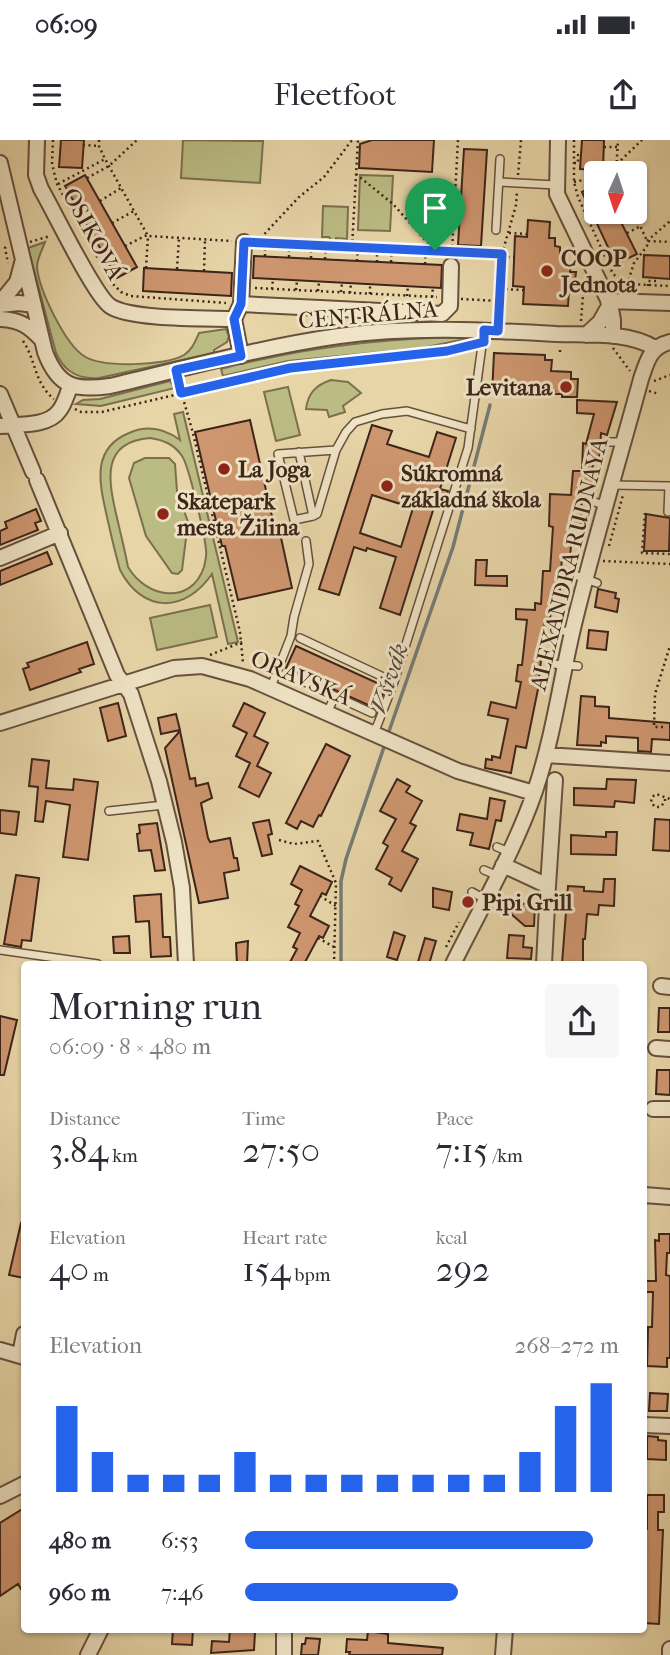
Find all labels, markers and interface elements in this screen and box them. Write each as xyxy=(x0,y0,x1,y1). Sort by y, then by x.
text: 06:09 xyxy=(35,9,98,40)
icon: menu xyxy=(28,76,66,114)
text: Fleetfoot xyxy=(274,76,396,113)
icon: share xyxy=(604,76,642,114)
north arrow xyxy=(584,161,648,224)
map controls xyxy=(584,161,647,224)
pin xyxy=(405,178,465,250)
street label: OSIKOVÁ xyxy=(57,183,130,286)
icon: arrive xyxy=(416,189,454,227)
place label: COOP Jednota xyxy=(559,245,638,298)
marker: COOP Jednota xyxy=(539,263,555,279)
street label: CENTRÁLNA xyxy=(297,295,440,335)
place label: Levitana xyxy=(466,374,553,401)
marker: Levitana xyxy=(558,379,574,395)
street label: ALEXANDRA RUDNAYA xyxy=(524,434,614,694)
place label: La Joga xyxy=(238,456,312,483)
place label: Súkromná základná škola xyxy=(400,460,542,513)
marker: La Joga xyxy=(216,461,232,477)
marker: Súkromná základná škola xyxy=(379,478,395,494)
place label: Skatepark mesta Žilina xyxy=(176,488,301,541)
marker: Skatepark mesta Žilina xyxy=(155,506,171,522)
water label: Všivák xyxy=(364,639,414,717)
street label: ORAVSKÁ xyxy=(247,645,356,712)
place label: Pipi Grill xyxy=(482,889,573,916)
marker: Pipi Grill xyxy=(460,894,476,910)
text: Morning run xyxy=(49,984,262,1029)
button: share xyxy=(545,984,619,1058)
text: 06:09 · 8 × 480 m xyxy=(49,1033,211,1060)
text: Distance xyxy=(49,1108,120,1130)
text: Time xyxy=(242,1108,286,1130)
text: Pace xyxy=(436,1108,474,1130)
text: 3.84 xyxy=(49,1130,108,1171)
text: 27:50 xyxy=(242,1130,320,1171)
text: 7:15 xyxy=(436,1130,489,1171)
text: km xyxy=(108,1145,138,1167)
text: /km xyxy=(489,1145,523,1167)
text: Elevation xyxy=(49,1227,126,1249)
text: Heart rate xyxy=(242,1227,327,1249)
text: kcal xyxy=(436,1227,468,1249)
text: 40 xyxy=(49,1249,89,1290)
text: 154 xyxy=(242,1249,290,1290)
text: 292 xyxy=(436,1249,490,1290)
text: m xyxy=(89,1264,109,1286)
text: bpm xyxy=(290,1264,331,1286)
text: Elevation xyxy=(49,1332,142,1359)
text: 268–272 m xyxy=(514,1332,619,1359)
text: 480 m xyxy=(49,1527,111,1554)
text: 6:53 xyxy=(161,1527,198,1554)
text: 960 m xyxy=(49,1579,110,1606)
text: 7:46 xyxy=(161,1579,204,1606)

